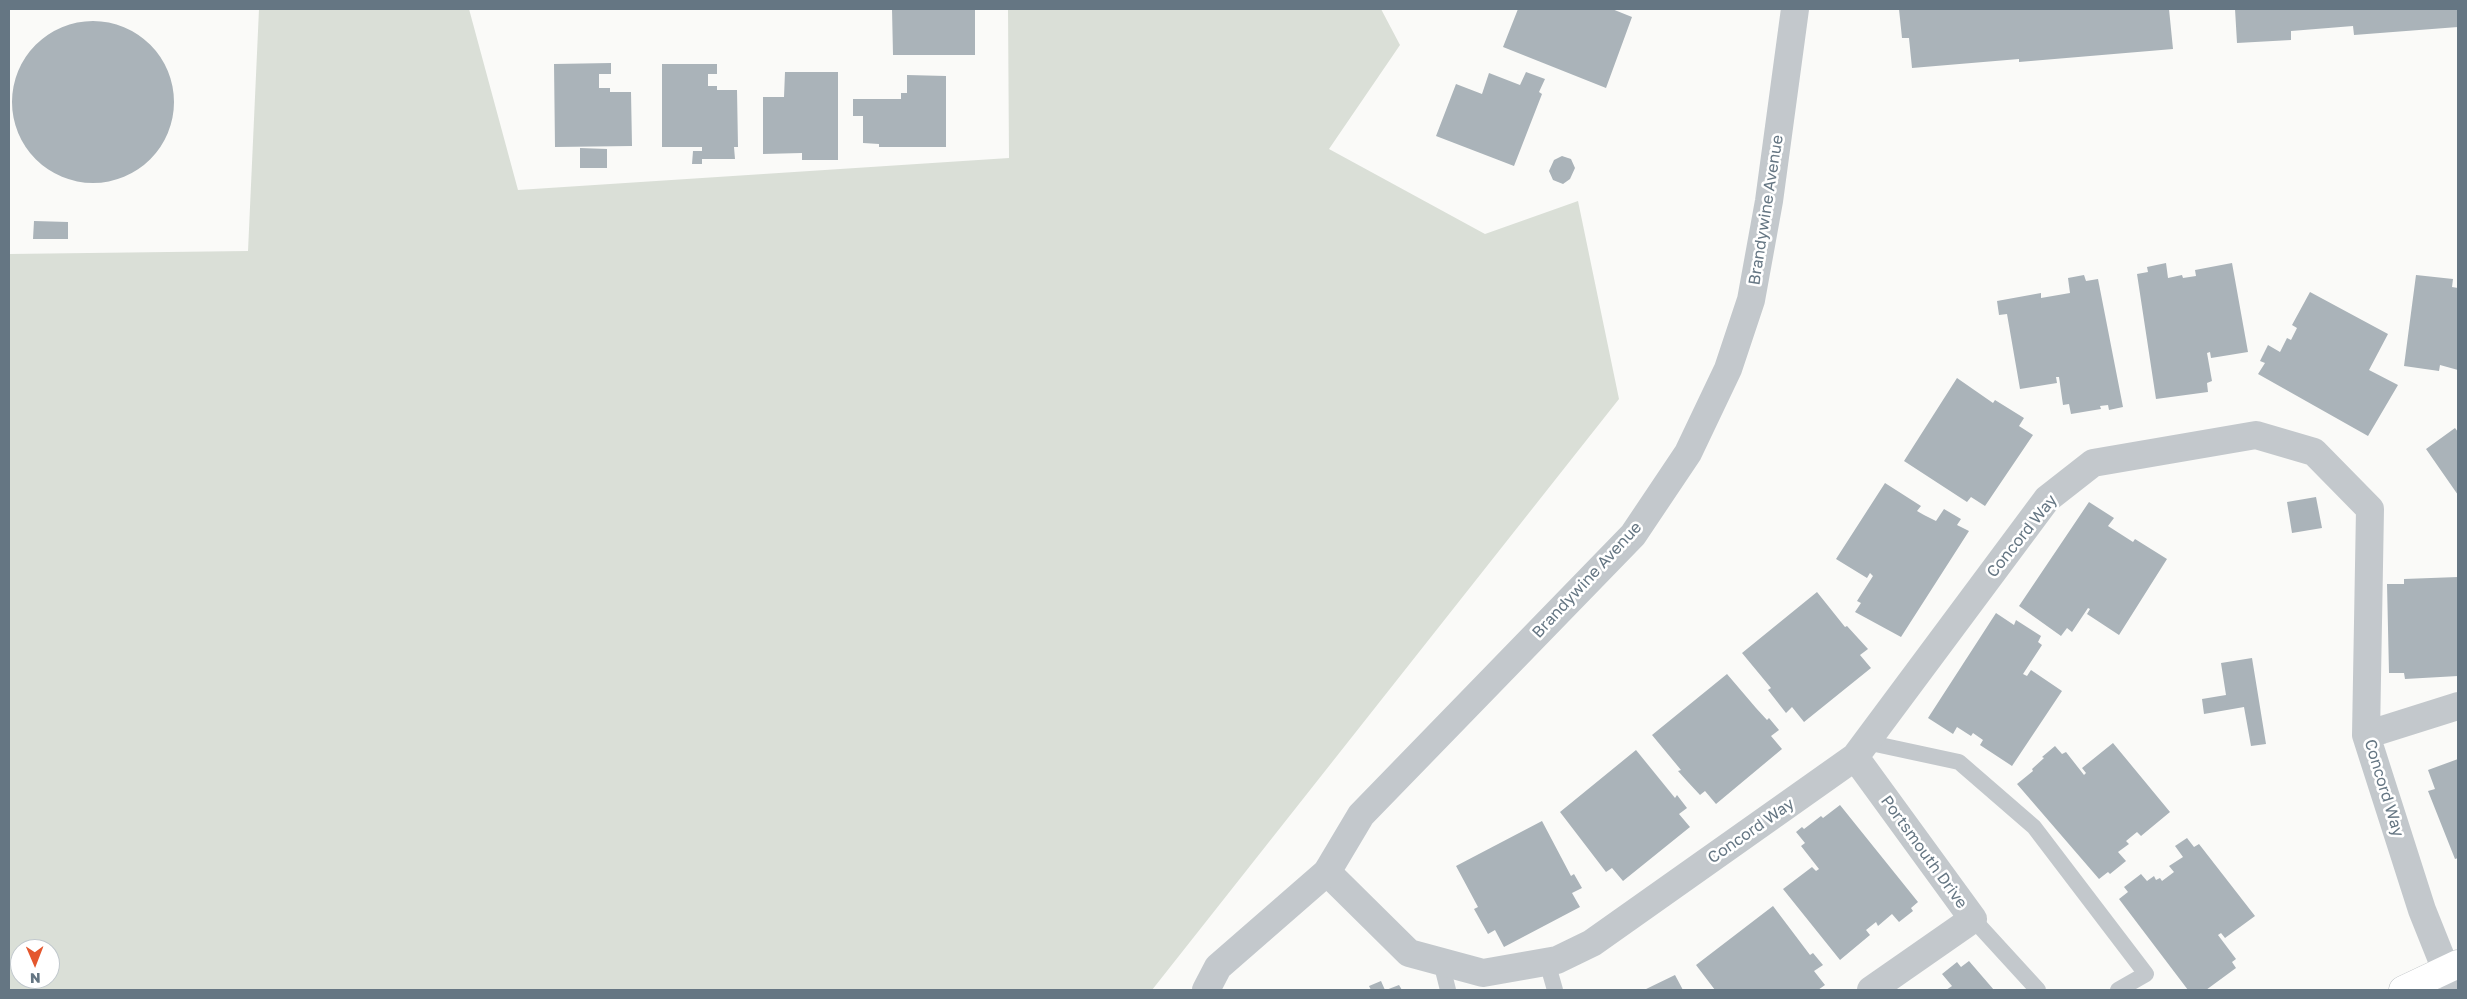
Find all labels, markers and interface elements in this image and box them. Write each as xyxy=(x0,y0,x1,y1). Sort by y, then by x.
street label: Brandywine Avenue xyxy=(1745,134,1787,286)
street label: Concord Way xyxy=(1983,491,2061,581)
street label: Brandywine Avenue xyxy=(1528,518,1646,642)
street label: Concord Way xyxy=(2360,737,2408,839)
street label: Portsmouth Drive xyxy=(1877,792,1971,912)
street label: Concord Way xyxy=(1704,794,1798,868)
north arrow xyxy=(10,939,60,989)
text: N xyxy=(30,970,41,987)

